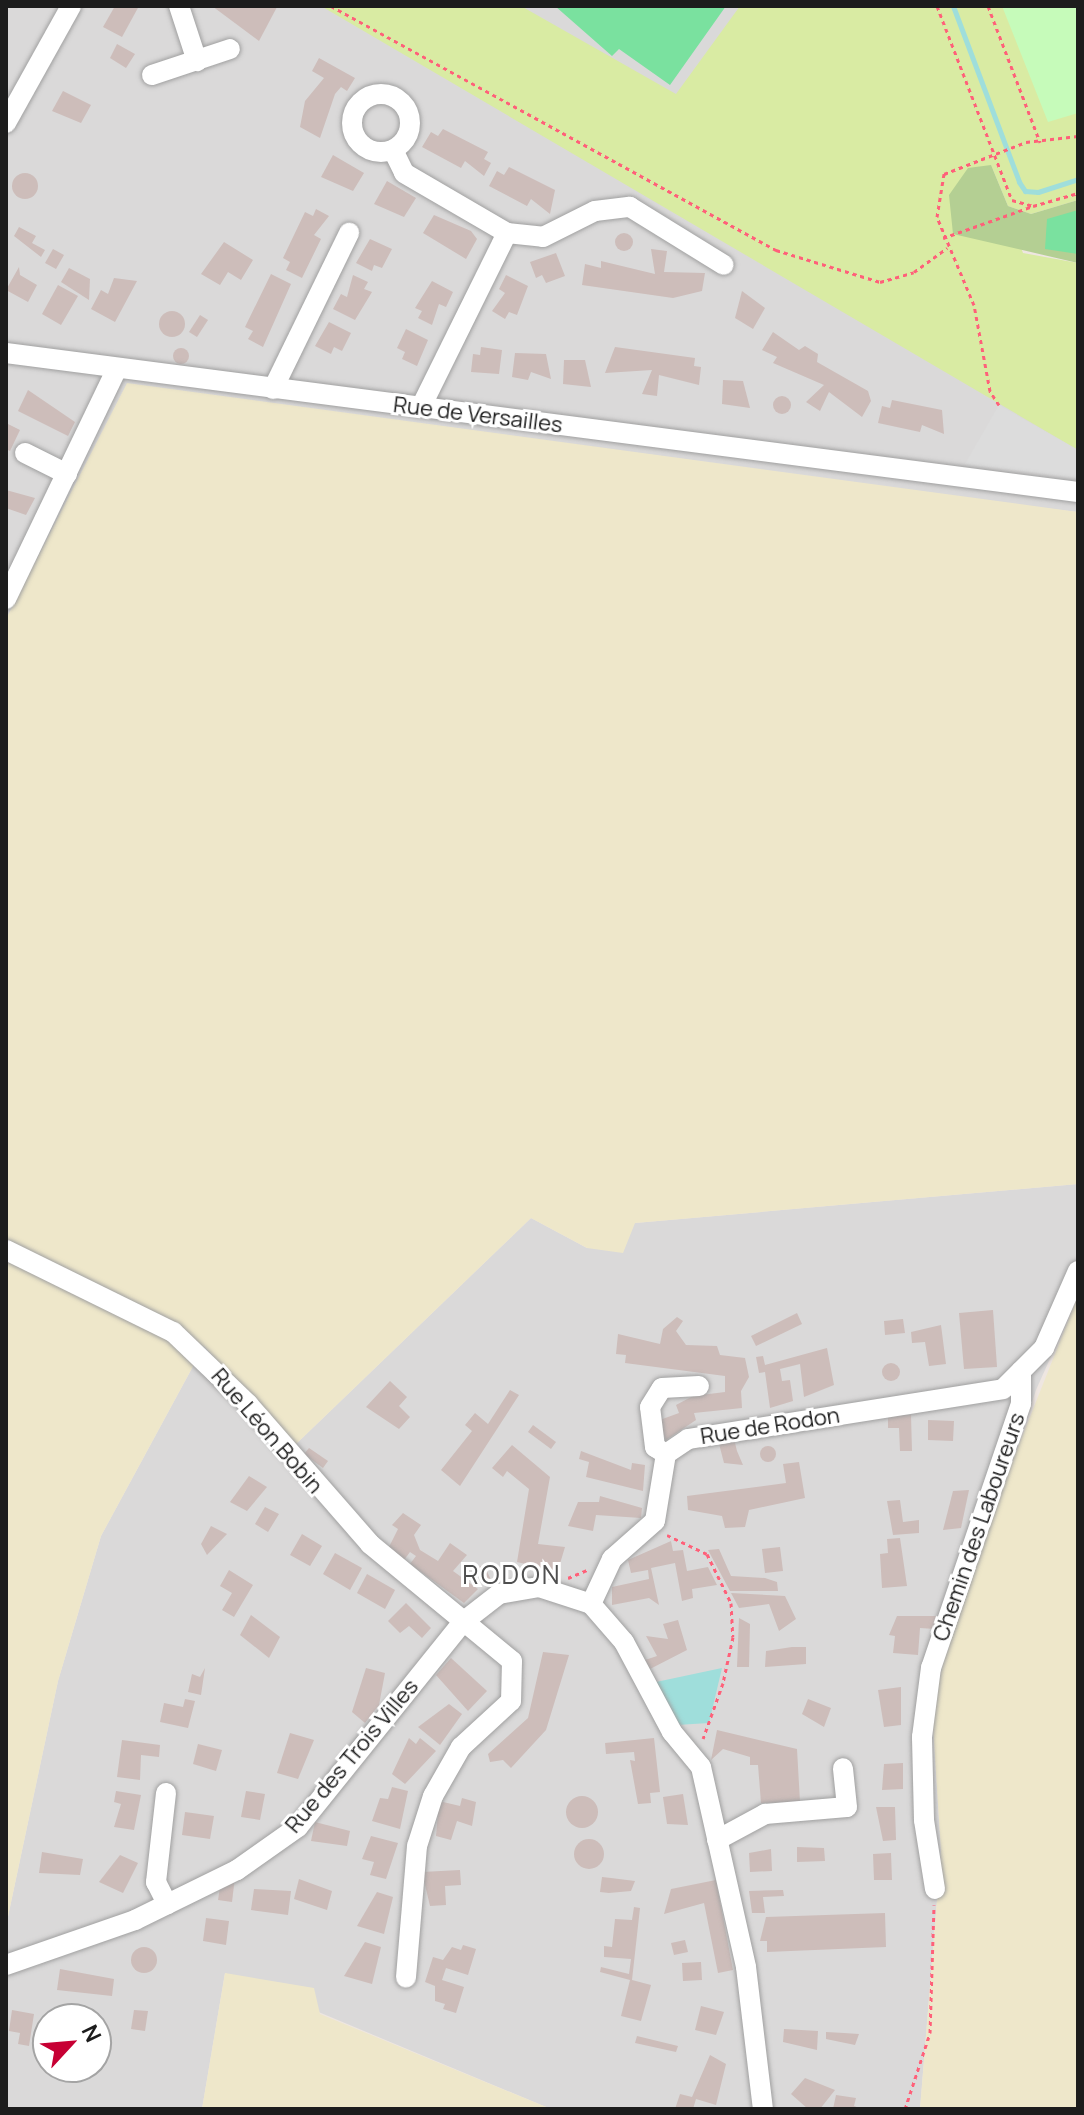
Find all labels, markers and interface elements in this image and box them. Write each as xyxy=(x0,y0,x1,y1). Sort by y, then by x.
street label: Rue de Versailles xyxy=(392,392,564,438)
street label: Rue Léon Bobin xyxy=(206,1363,328,1499)
street label: Rue de Rodon xyxy=(699,1402,841,1450)
street label: Chemin des Laboureurs xyxy=(928,1409,1030,1645)
district label: RODON xyxy=(462,1559,562,1591)
street label: Rue des Trois Villes xyxy=(280,1674,424,1838)
north arrow xyxy=(32,2003,112,2083)
text: N xyxy=(75,2020,109,2047)

